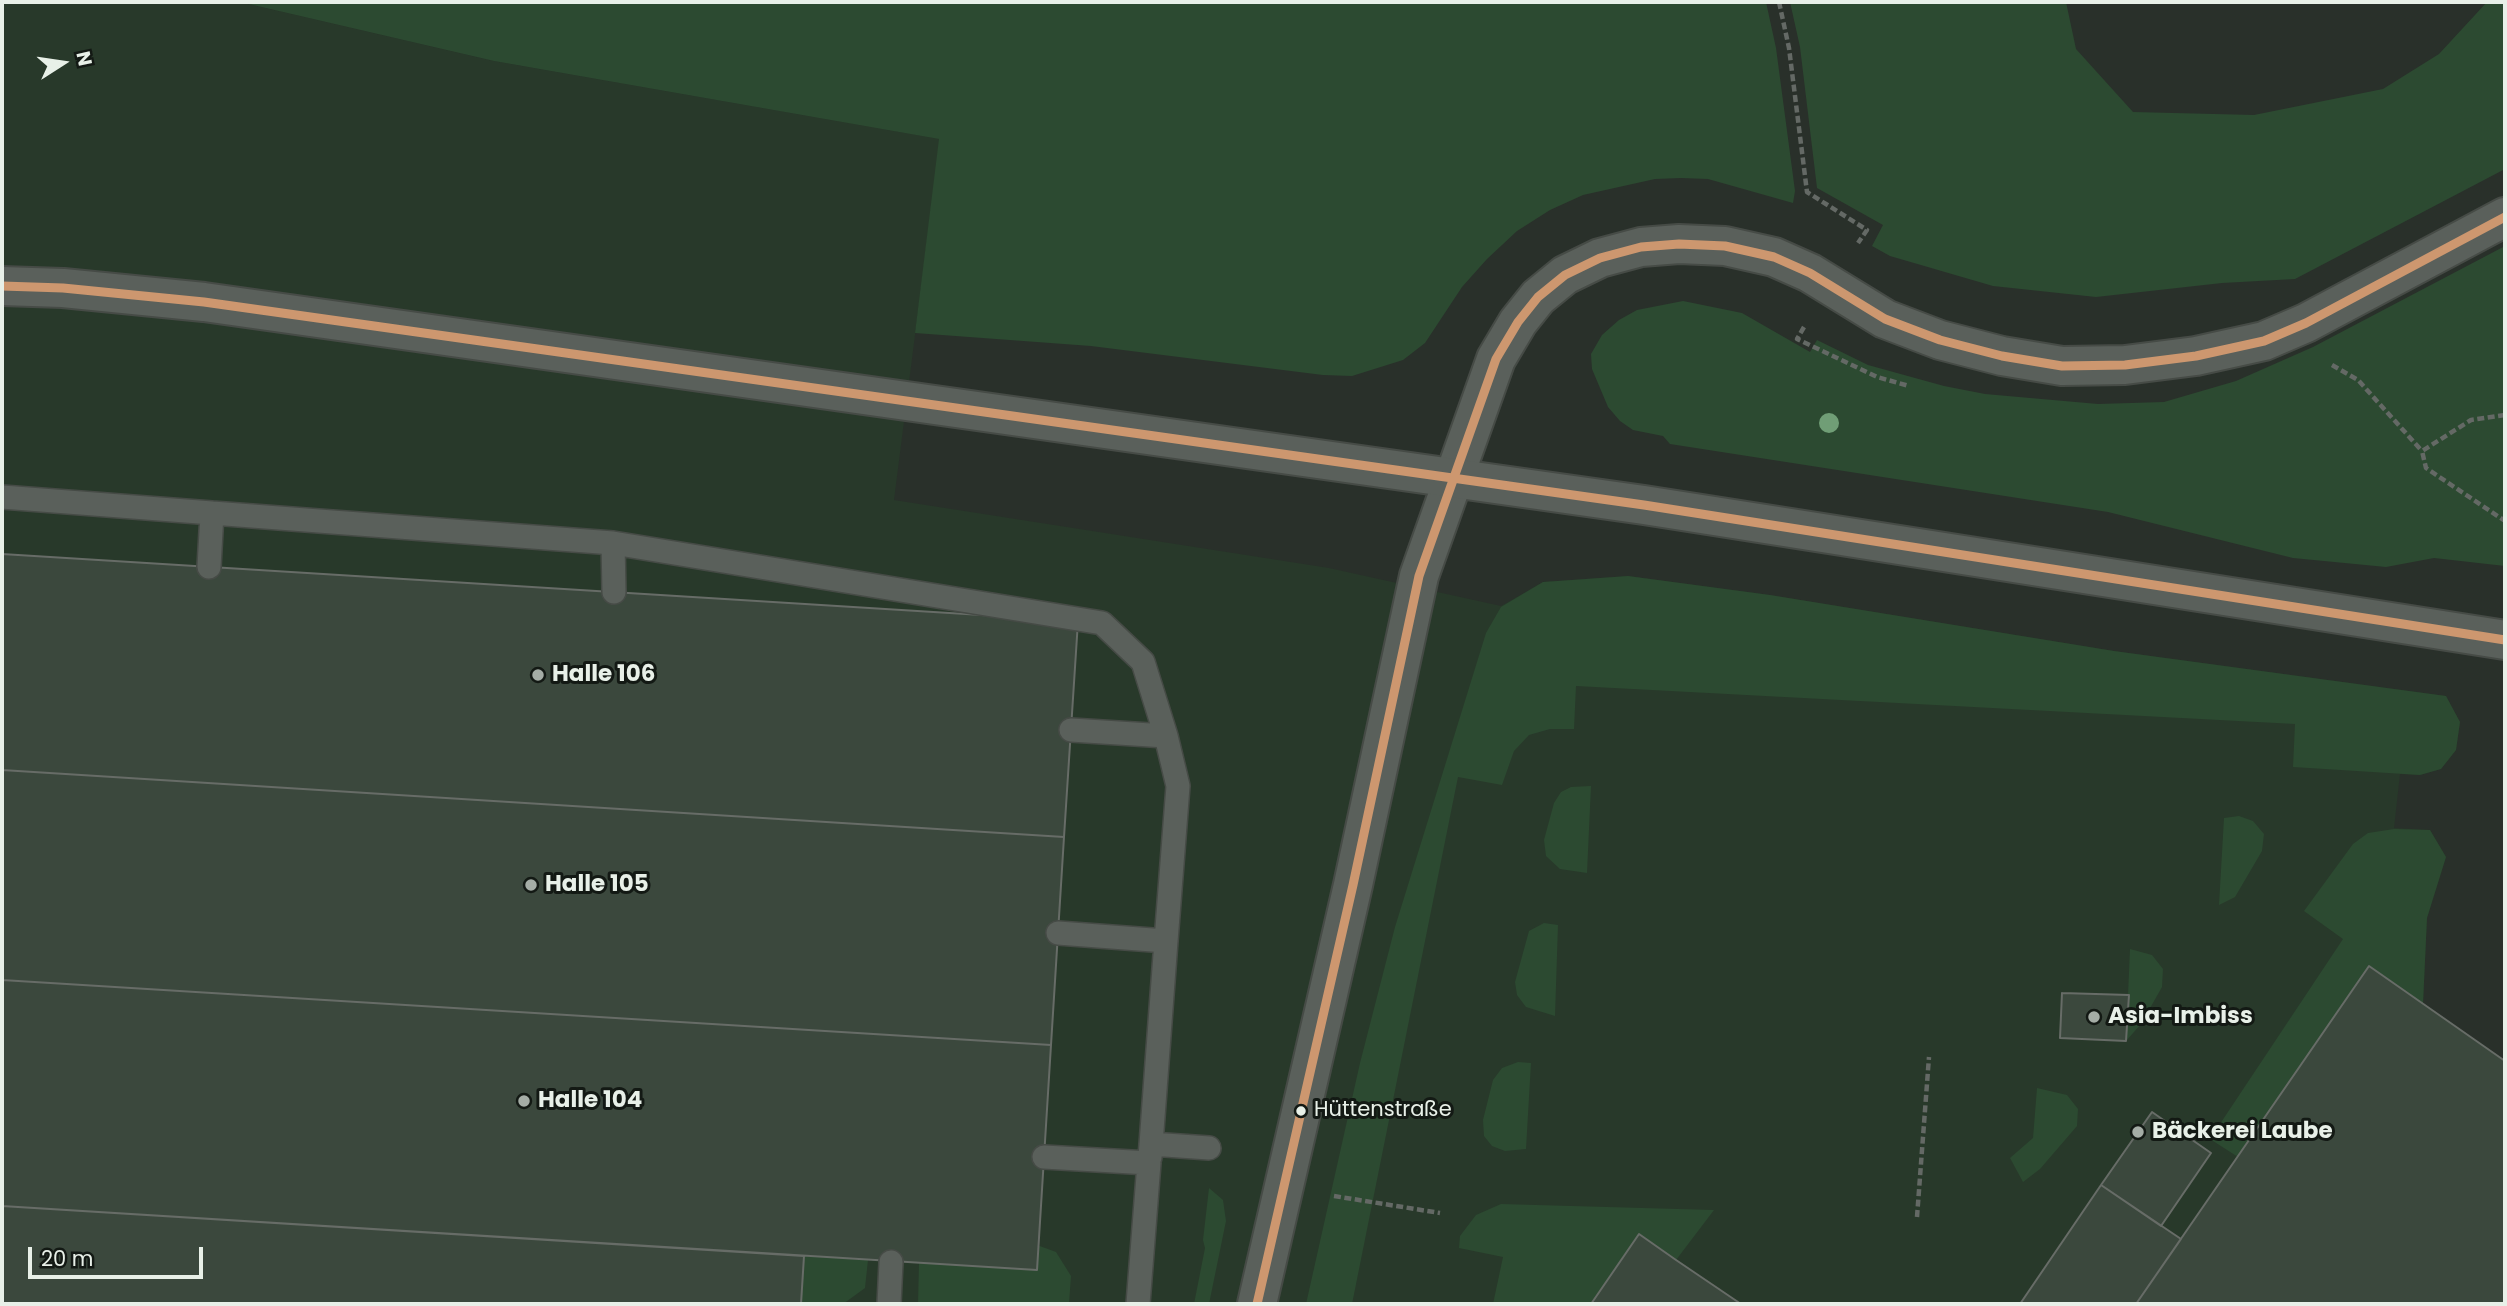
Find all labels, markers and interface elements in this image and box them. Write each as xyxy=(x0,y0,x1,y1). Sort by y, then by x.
north arrow xyxy=(28,28,98,98)
text: N xyxy=(69,49,99,68)
place label: Halle 106 xyxy=(552,661,655,689)
marker: Halle 106 xyxy=(530,667,546,683)
place label: Halle 105 xyxy=(545,871,649,899)
marker: Halle 105 xyxy=(523,877,539,893)
place label: Asia-Imbiss xyxy=(2108,1003,2253,1031)
marker: Asia-Imbiss xyxy=(2086,1009,2102,1025)
place label: Halle 104 xyxy=(538,1087,642,1115)
marker: Halle 104 xyxy=(516,1093,532,1109)
place label: Hüttenstraße xyxy=(1314,1098,1452,1124)
marker: Hüttenstraße xyxy=(1294,1104,1308,1118)
place label: Bäckerei Laube xyxy=(2152,1118,2333,1146)
marker: Bäckerei Laube xyxy=(2130,1124,2146,1140)
scale bar xyxy=(32,1232,206,1276)
text: 20 m xyxy=(41,1244,94,1273)

